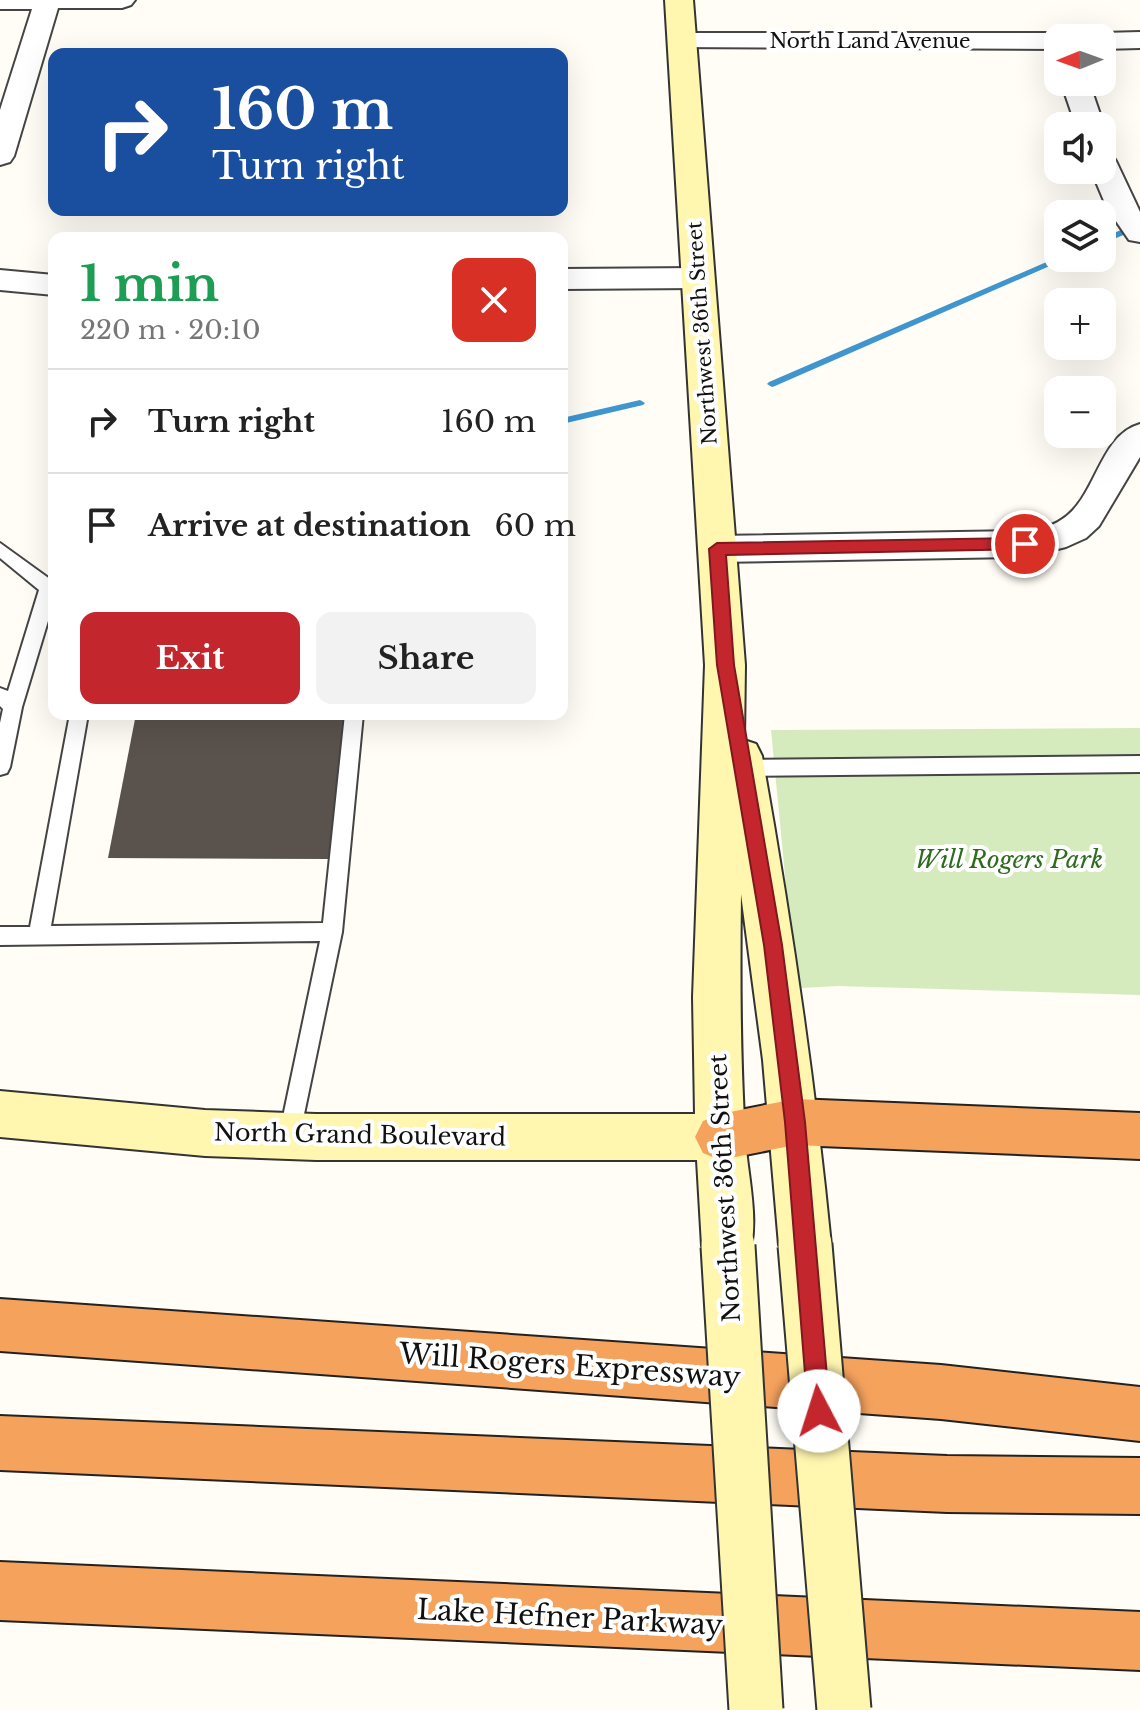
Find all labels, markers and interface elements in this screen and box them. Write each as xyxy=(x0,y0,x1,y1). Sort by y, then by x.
north arrow xyxy=(1044,24,1116,96)
map controls xyxy=(1044,24,1116,448)
street label: North Land Avenue xyxy=(769,29,971,53)
text: 160 m xyxy=(212,75,393,144)
icon: right xyxy=(80,80,184,184)
button: sound xyxy=(1044,112,1116,184)
text: Turn right xyxy=(212,144,405,189)
button: layers xyxy=(1044,200,1116,272)
street label: Northwest 36th Street xyxy=(682,220,722,446)
text: 1 min xyxy=(80,254,219,314)
button: close xyxy=(452,258,536,342)
button: + xyxy=(1044,288,1116,360)
text: 220 m · 20:10 xyxy=(80,314,260,346)
button: − xyxy=(1044,376,1116,448)
icon: right xyxy=(80,399,124,443)
text: Turn right xyxy=(148,403,315,440)
text: 160 m xyxy=(441,403,536,440)
icon: arrive xyxy=(80,503,124,547)
text: Arrive at destination xyxy=(148,507,471,544)
text: 60 m xyxy=(495,507,576,544)
pin xyxy=(991,510,1059,578)
icon: arrive xyxy=(1003,522,1047,566)
button: Exit xyxy=(80,612,300,704)
button: Share xyxy=(316,612,536,704)
park label: Will Rogers Park xyxy=(915,845,1103,874)
street label: Northwest 36th Street xyxy=(703,1053,746,1323)
street label: North Grand Boulevard xyxy=(214,1117,506,1152)
street label: Will Rogers Expressway xyxy=(397,1336,742,1395)
position arrow xyxy=(777,1369,861,1453)
street label: Lake Hefner Parkway xyxy=(416,1592,724,1643)

